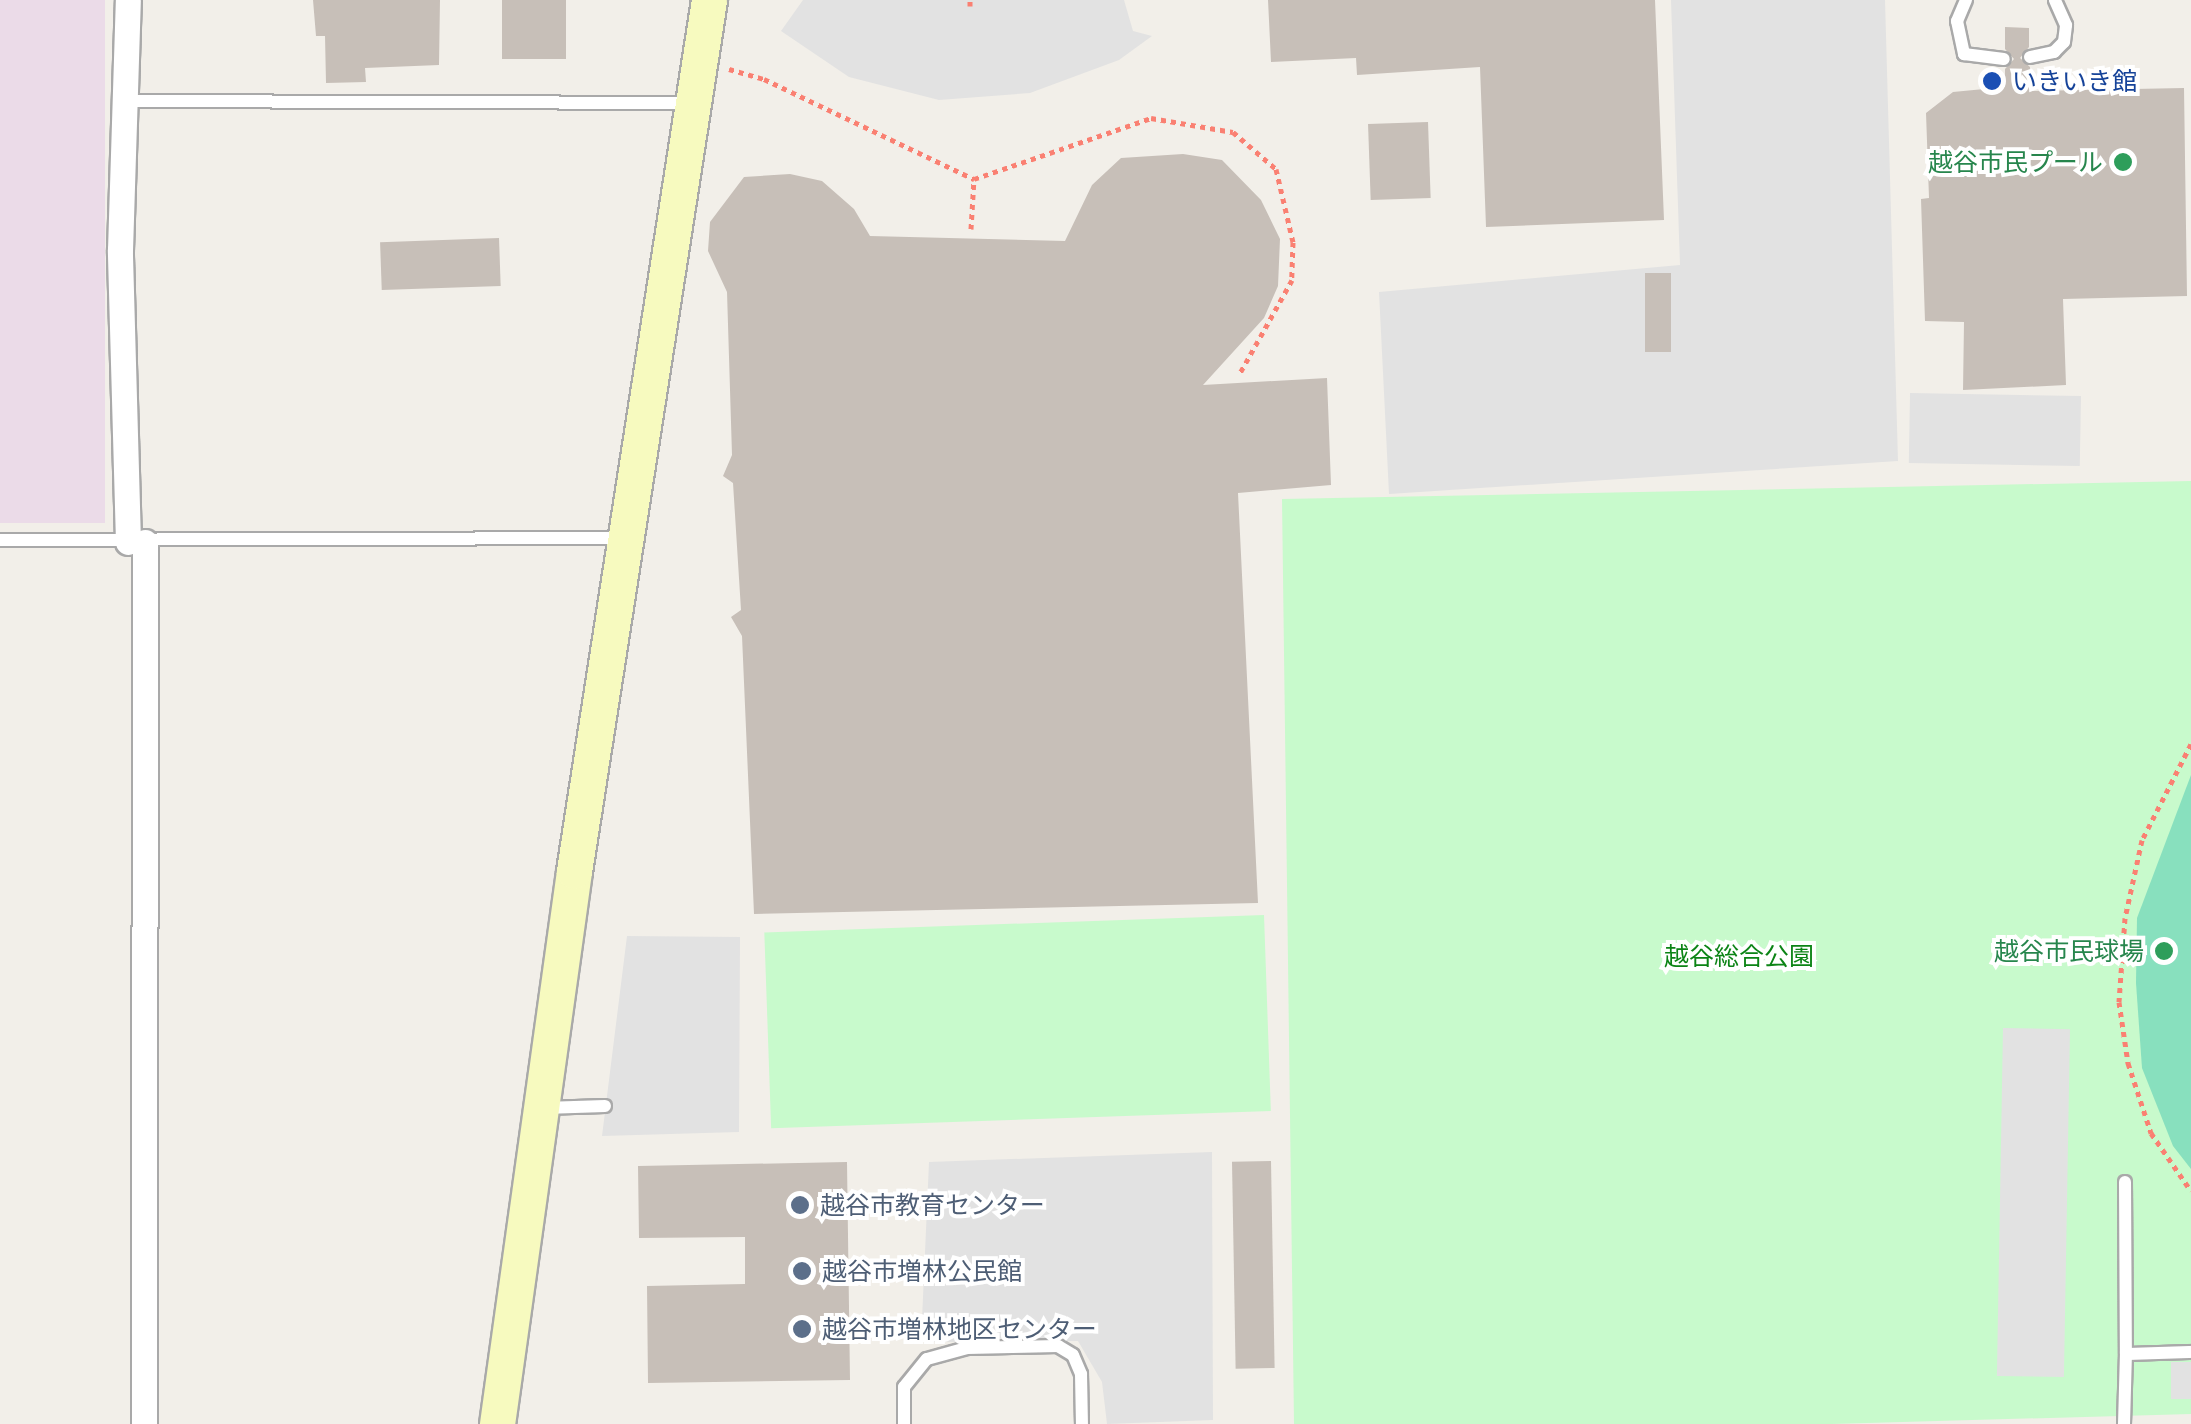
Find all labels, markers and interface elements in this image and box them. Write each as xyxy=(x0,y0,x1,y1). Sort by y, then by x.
place label: いきいき館 xyxy=(2012,66,2137,96)
marker: いきいき館 xyxy=(1981,70,2003,92)
place label: 越谷市民プール xyxy=(1928,147,2103,177)
marker: 越谷市民プール xyxy=(2112,151,2134,173)
place label: 越谷市民球場 xyxy=(1994,936,2144,966)
marker: 越谷市民球場 xyxy=(2153,940,2175,962)
park label: 越谷総合公園 xyxy=(1664,941,1814,971)
place label: 越谷市教育センター xyxy=(820,1190,1045,1220)
marker: 越谷市教育センター xyxy=(789,1194,811,1216)
place label: 越谷市増林公民館 xyxy=(822,1256,1022,1286)
marker: 越谷市増林公民館 xyxy=(791,1260,813,1282)
place label: 越谷市増林地区センター xyxy=(822,1314,1097,1344)
marker: 越谷市増林地区センター xyxy=(791,1318,813,1340)

